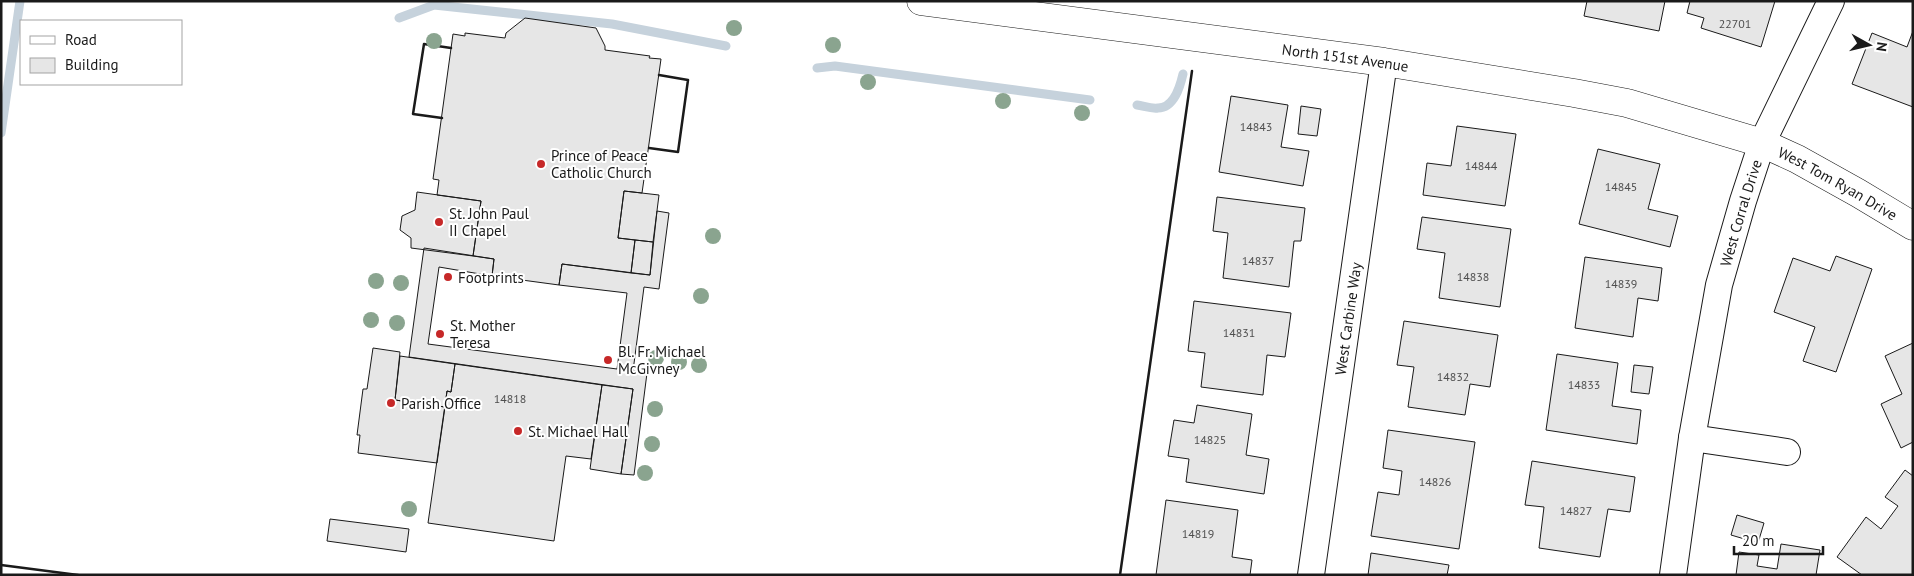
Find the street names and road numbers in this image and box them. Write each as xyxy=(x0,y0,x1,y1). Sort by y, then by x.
street label: North 151st Avenue xyxy=(1281,39,1410,75)
street label: West Tom Ryan Drive xyxy=(1775,142,1901,224)
street label: West Corral Drive xyxy=(1715,157,1766,268)
street label: West Carbine Way xyxy=(1330,261,1365,376)

